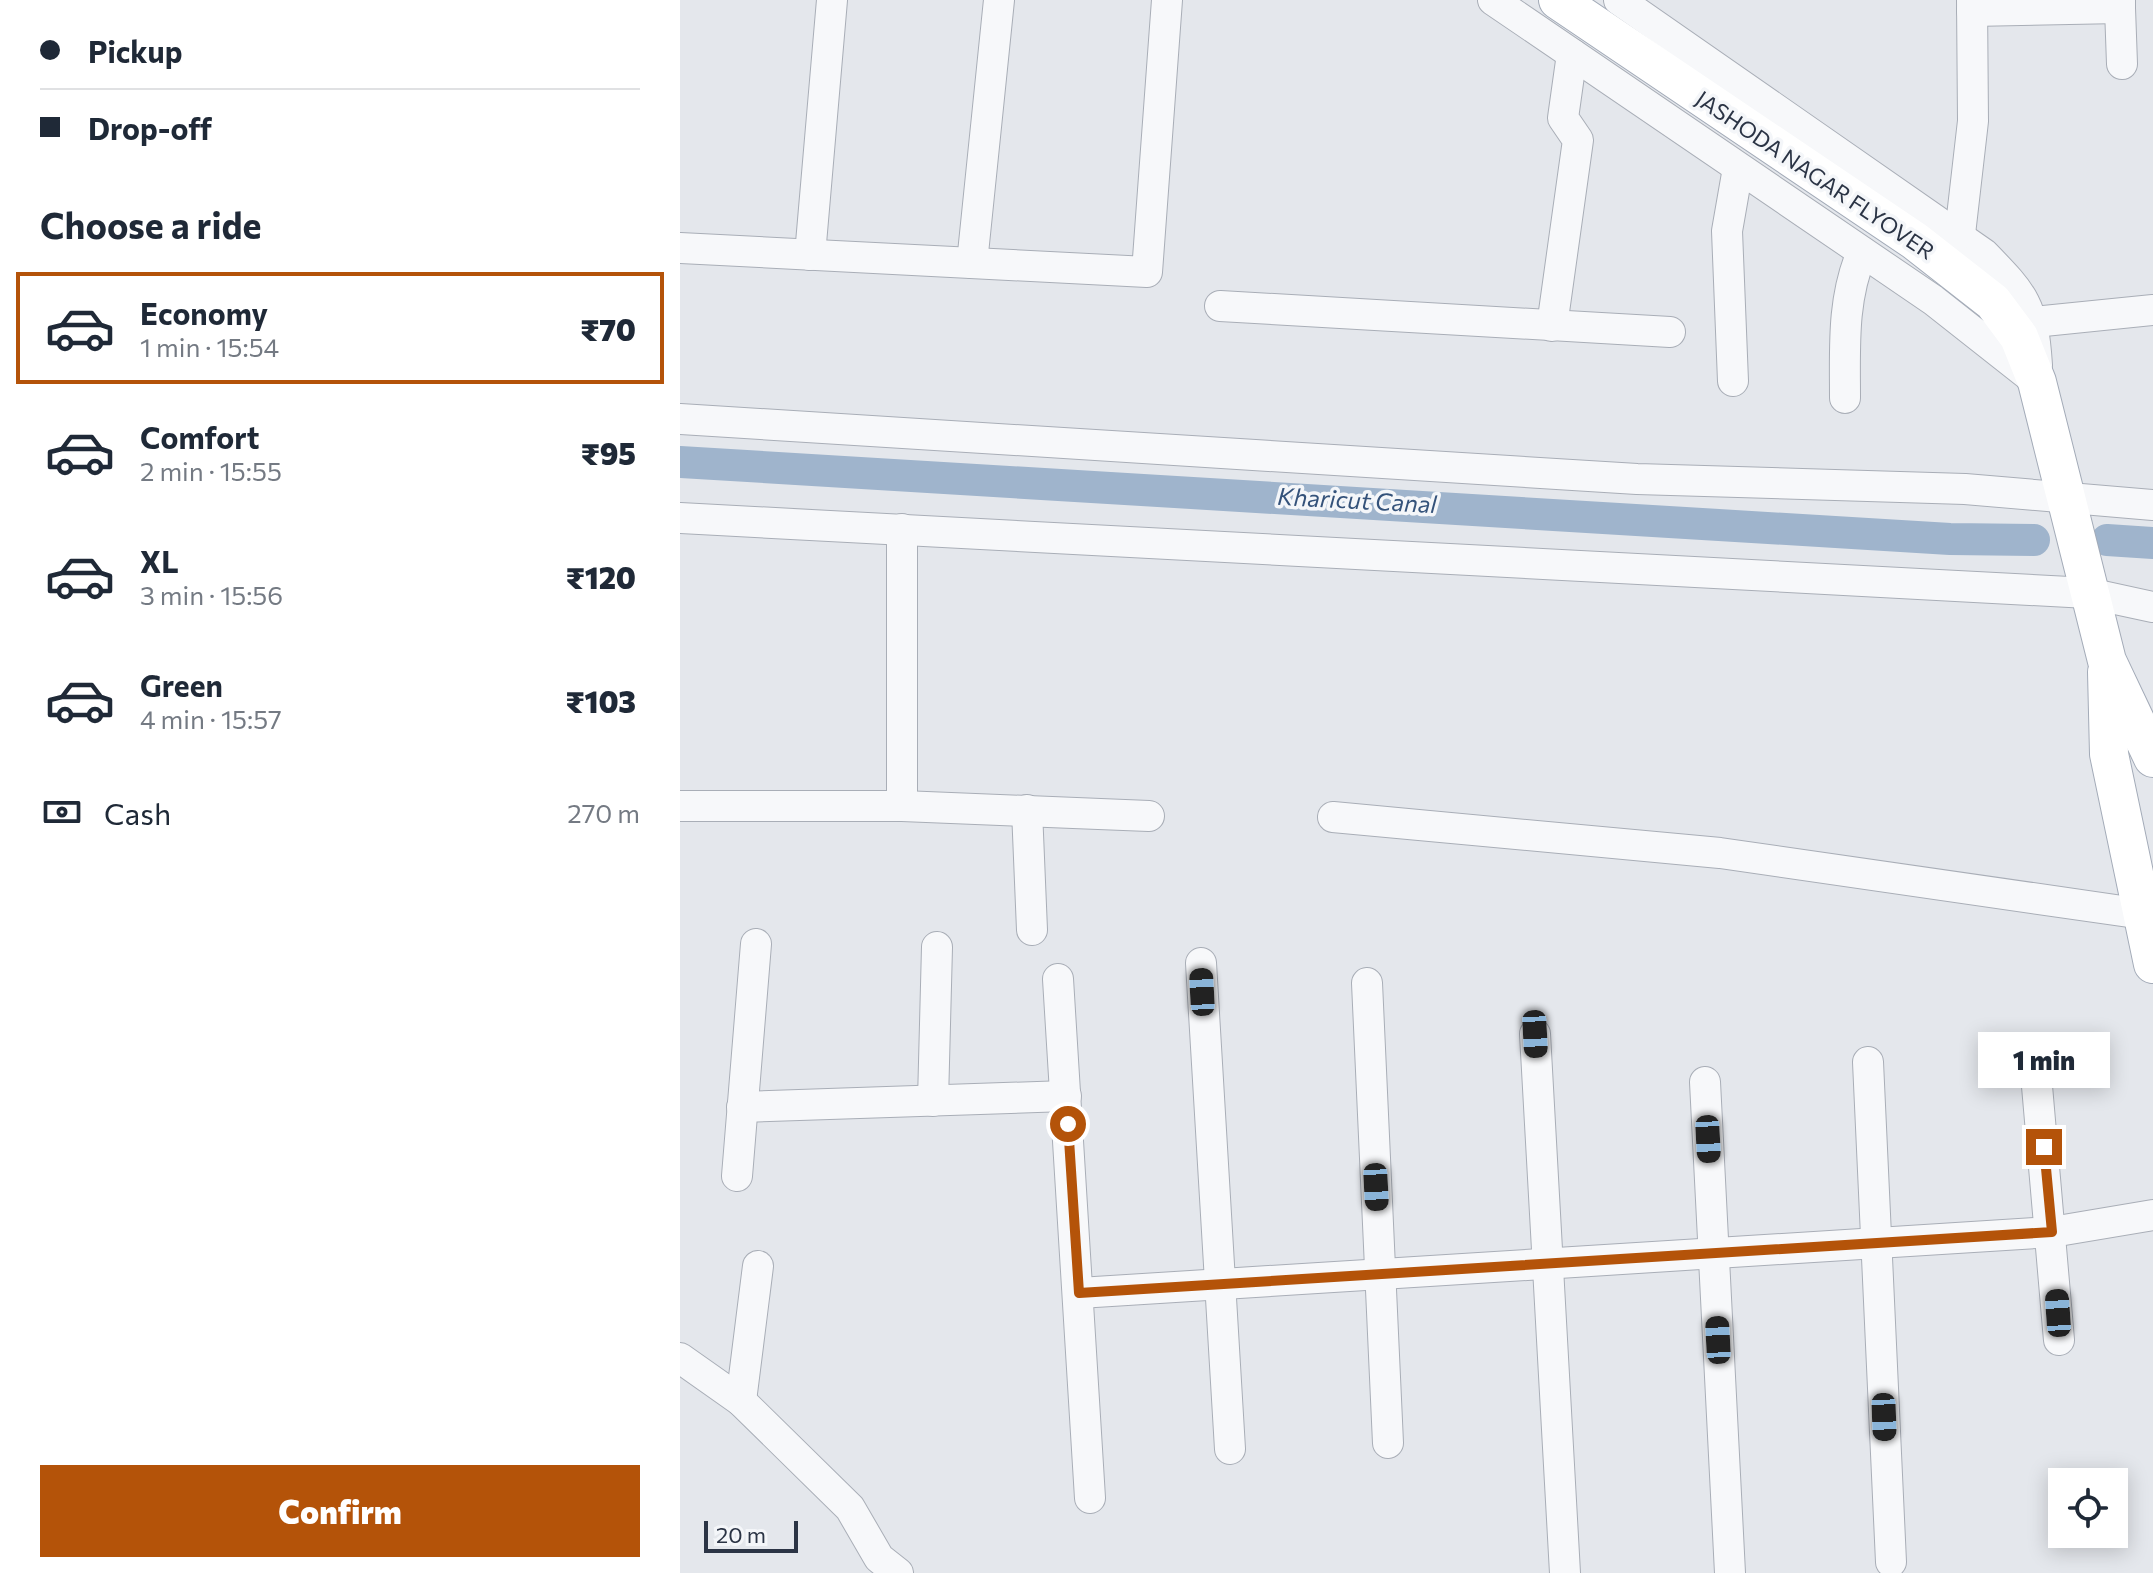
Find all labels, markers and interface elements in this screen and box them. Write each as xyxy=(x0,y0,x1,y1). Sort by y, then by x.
text: Pickup xyxy=(88,32,182,69)
street label: JASHODA NAGAR FLYOVER xyxy=(1691,85,1940,265)
text: Drop-off xyxy=(88,109,212,146)
text: Choose a ride xyxy=(40,202,261,246)
icon: car xyxy=(44,292,116,364)
text: Economy xyxy=(140,294,268,331)
text: ₹70 xyxy=(580,310,636,347)
text: 1 min · 15:54 xyxy=(140,331,279,362)
icon: car xyxy=(44,416,116,488)
text: Comfort xyxy=(140,418,259,455)
text: ₹95 xyxy=(581,434,636,471)
text: 2 min · 15:55 xyxy=(140,455,282,486)
water label: Kharicut Canal xyxy=(1277,481,1438,518)
icon: car xyxy=(44,540,116,612)
text: XL xyxy=(140,542,179,579)
text: ₹120 xyxy=(566,558,636,595)
text: 3 min · 15:56 xyxy=(140,579,283,610)
icon: car xyxy=(44,664,116,736)
text: Green xyxy=(140,666,223,703)
text: ₹103 xyxy=(565,682,636,719)
text: 4 min · 15:57 xyxy=(140,703,282,734)
icon: cash xyxy=(40,790,84,834)
text: Cash xyxy=(104,794,171,831)
text: 270 m xyxy=(567,797,640,828)
car xyxy=(1189,967,1215,1017)
car xyxy=(1522,1009,1548,1059)
callout: 1 min xyxy=(1978,1031,2110,1087)
text: 1 min xyxy=(2013,1044,2075,1075)
route start xyxy=(1050,1106,1086,1142)
car xyxy=(1695,1114,1721,1164)
route end xyxy=(2026,1129,2062,1165)
car xyxy=(1363,1162,1389,1212)
car xyxy=(2044,1288,2072,1338)
car xyxy=(1705,1315,1731,1365)
car xyxy=(1871,1393,1897,1441)
button: Confirm xyxy=(40,1465,640,1557)
map controls xyxy=(2048,1468,2128,1548)
button: locate xyxy=(2048,1468,2128,1548)
scale bar xyxy=(704,1517,798,1553)
text: 20 m xyxy=(716,1521,766,1548)

